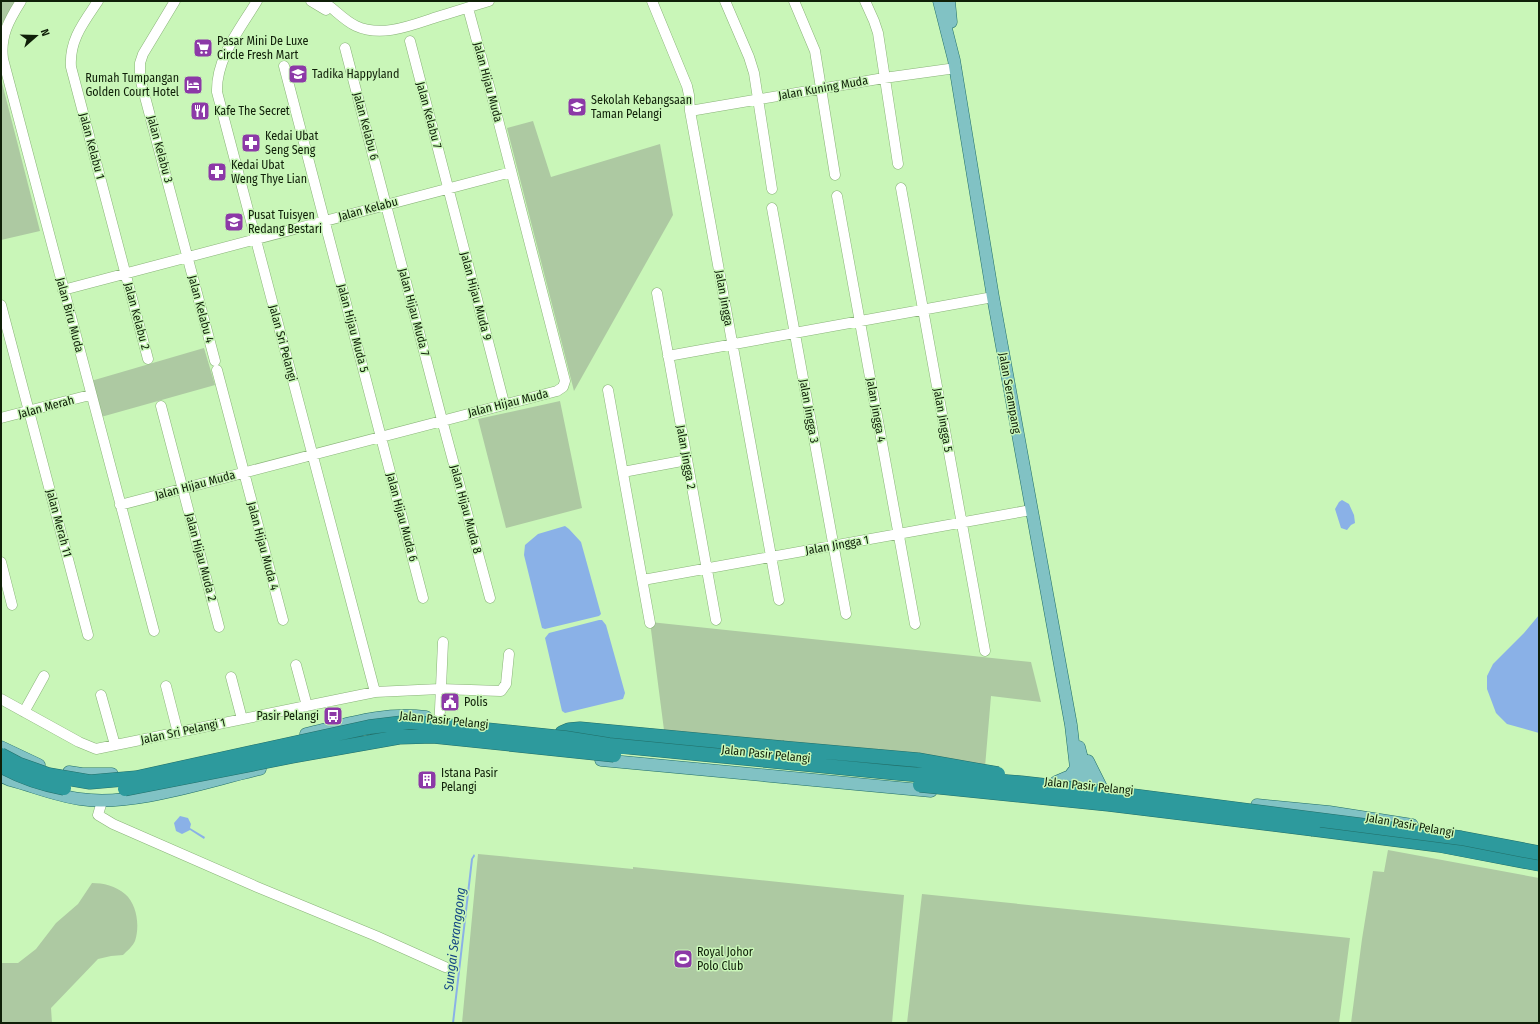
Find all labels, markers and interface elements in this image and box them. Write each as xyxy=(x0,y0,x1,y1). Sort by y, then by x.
north arrow xyxy=(16,16,56,56)
text: N xyxy=(38,27,52,38)
place label: Pasar Mini De Luxe Circle Fresh Mart xyxy=(217,34,308,62)
supermarket icon: Pasar Mini De Luxe Circle Fresh Mart xyxy=(192,37,214,59)
street label: Jalan Hijau Muda xyxy=(471,40,505,124)
school or university icon: Tadika Happyland xyxy=(287,63,309,85)
place label: Tadika Happyland xyxy=(312,67,399,81)
place label: Rumah Tumpangan Golden Court Hotel xyxy=(85,71,179,99)
street label: Jalan Kuning Muda xyxy=(777,73,869,103)
hotel icon: Rumah Tumpangan Golden Court Hotel xyxy=(182,74,204,96)
street label: Jalan Kelabu 7 xyxy=(413,80,445,150)
street label: Jalan Kelabu 6 xyxy=(350,91,382,162)
place label: Sekolah Kebangsaan Taman Pelangi xyxy=(591,93,692,121)
school or university icon: Sekolah Kebangsaan Taman Pelangi xyxy=(566,96,588,118)
restaurant icon: Kafe The Secret xyxy=(189,100,211,122)
place label: Kafe The Secret xyxy=(214,104,290,118)
street label: Jalan Kelabu 1 xyxy=(76,111,108,181)
street label: Jalan Kelabu 3 xyxy=(144,114,176,184)
place label: Kedai Ubat Seng Seng xyxy=(265,129,318,157)
pharmacy icon: Kedai Ubat Seng Seng xyxy=(240,132,262,154)
place label: Kedai Ubat Weng Thye Lian xyxy=(231,158,307,186)
pharmacy icon: Kedai Ubat Weng Thye Lian xyxy=(206,161,228,183)
street label: Jalan Kelabu xyxy=(337,194,399,224)
place label: Pusat Tuisyen Redang Bestari xyxy=(248,208,322,236)
school or university icon: Pusat Tuisyen Redang Bestari xyxy=(223,211,245,233)
street label: Jalan Hijau Muda 9 xyxy=(457,250,495,342)
street label: Jalan Hijau Muda 7 xyxy=(396,267,432,358)
street label: Jalan Jingga xyxy=(712,269,736,327)
street label: Jalan Kelabu 4 xyxy=(185,274,217,345)
street label: Jalan Biru Muda xyxy=(53,276,87,354)
street label: Jalan Kelabu 2 xyxy=(121,281,153,351)
street label: Jalan Hijau Muda 5 xyxy=(334,282,372,374)
street label: Jalan Sri Pelangi xyxy=(266,303,300,383)
street label: Jalan Serampang xyxy=(996,351,1024,435)
street label: Jalan Jingga 4 xyxy=(863,377,889,444)
street label: Jalan Jingga 3 xyxy=(796,378,822,444)
street label: Jalan Hijau Muda xyxy=(466,386,550,420)
street label: Jalan Jingga 5 xyxy=(930,387,956,454)
street label: Jalan Merah xyxy=(16,393,76,421)
street label: Jalan Jingga 2 xyxy=(673,424,699,490)
street label: Jalan Hijau Muda 8 xyxy=(447,463,485,555)
street label: Jalan Hijau Muda xyxy=(153,468,237,502)
street label: Jalan Hijau Muda 6 xyxy=(383,471,421,563)
street label: Jalan Merah 11 xyxy=(43,488,75,558)
street label: Jalan Hijau Muda 4 xyxy=(244,500,282,592)
street label: Jalan Hijau Muda 2 xyxy=(183,511,219,603)
street label: Jalan Jingga 1 xyxy=(804,533,870,557)
public building icon: Polis xyxy=(439,691,461,713)
place label: Polis xyxy=(464,695,488,709)
bus stop icon: Pasir Pelangi xyxy=(322,705,344,727)
street label: Jalan Pasir Pelangi xyxy=(399,708,489,732)
place label: Pasir Pelangi xyxy=(257,709,319,723)
street label: Jalan Sri Pelangi 1 xyxy=(139,715,227,747)
street label: Jalan Pasir Pelangi xyxy=(721,742,811,766)
place label: Istana Pasir Pelangi xyxy=(441,766,499,794)
building icon: Istana Pasir Pelangi xyxy=(416,769,438,791)
street label: Jalan Pasir Pelangi xyxy=(1044,774,1134,798)
street label: Jalan Pasir Pelangi xyxy=(1365,810,1455,840)
water label: Sungai Seranggong xyxy=(441,886,468,993)
place label: Royal Johor Polo Club xyxy=(697,945,754,973)
sports icon: Royal Johor Polo Club xyxy=(672,948,694,970)

